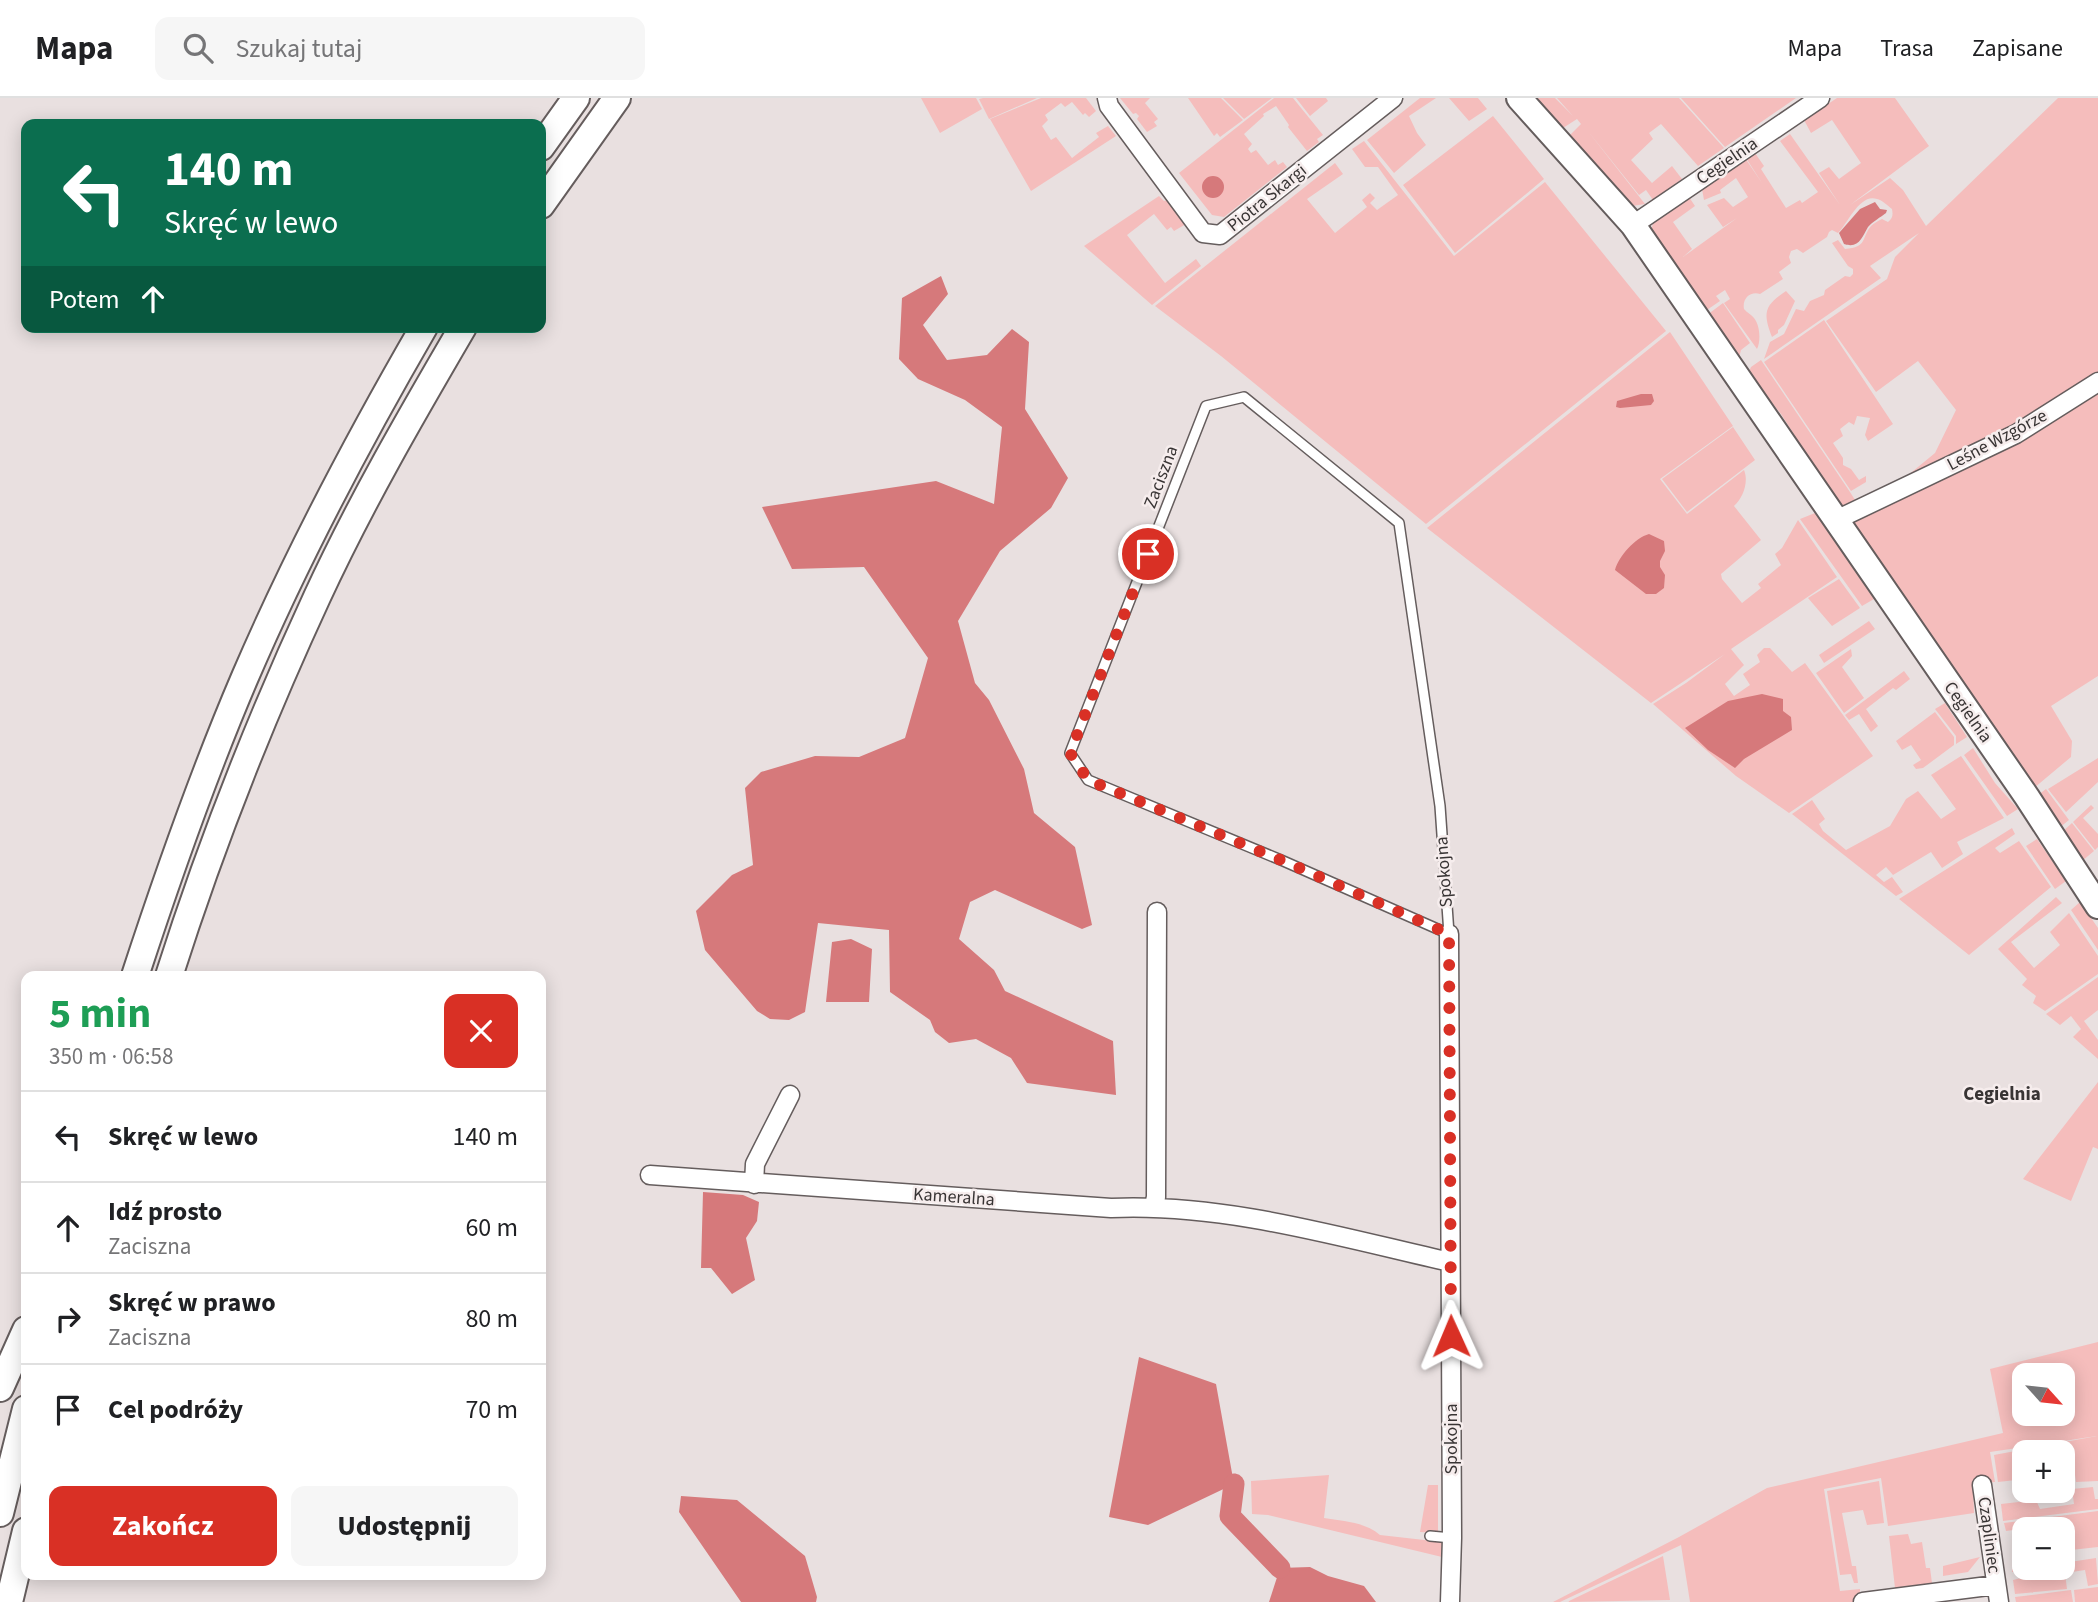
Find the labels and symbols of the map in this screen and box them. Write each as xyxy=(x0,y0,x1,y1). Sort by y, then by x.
street label: Cegielnia xyxy=(1691,131,1763,191)
street label: Piotra Skargi xyxy=(1222,158,1312,238)
street label: Leśne Wzgórze xyxy=(1943,403,2052,477)
street label: Zaciszna xyxy=(1138,442,1184,512)
pin xyxy=(1118,524,1178,584)
street label: Cegielnia xyxy=(1938,676,1998,748)
street label: Spokojna xyxy=(1429,836,1459,908)
district label: Cegielnia xyxy=(1963,1081,2041,1108)
street label: Kameralna xyxy=(912,1182,996,1212)
position arrow xyxy=(1414,1299,1488,1373)
north arrow xyxy=(2012,1363,2076,1426)
street label: Spokojna xyxy=(1439,1403,1464,1475)
street label: Czapliniec xyxy=(1971,1495,2007,1575)

